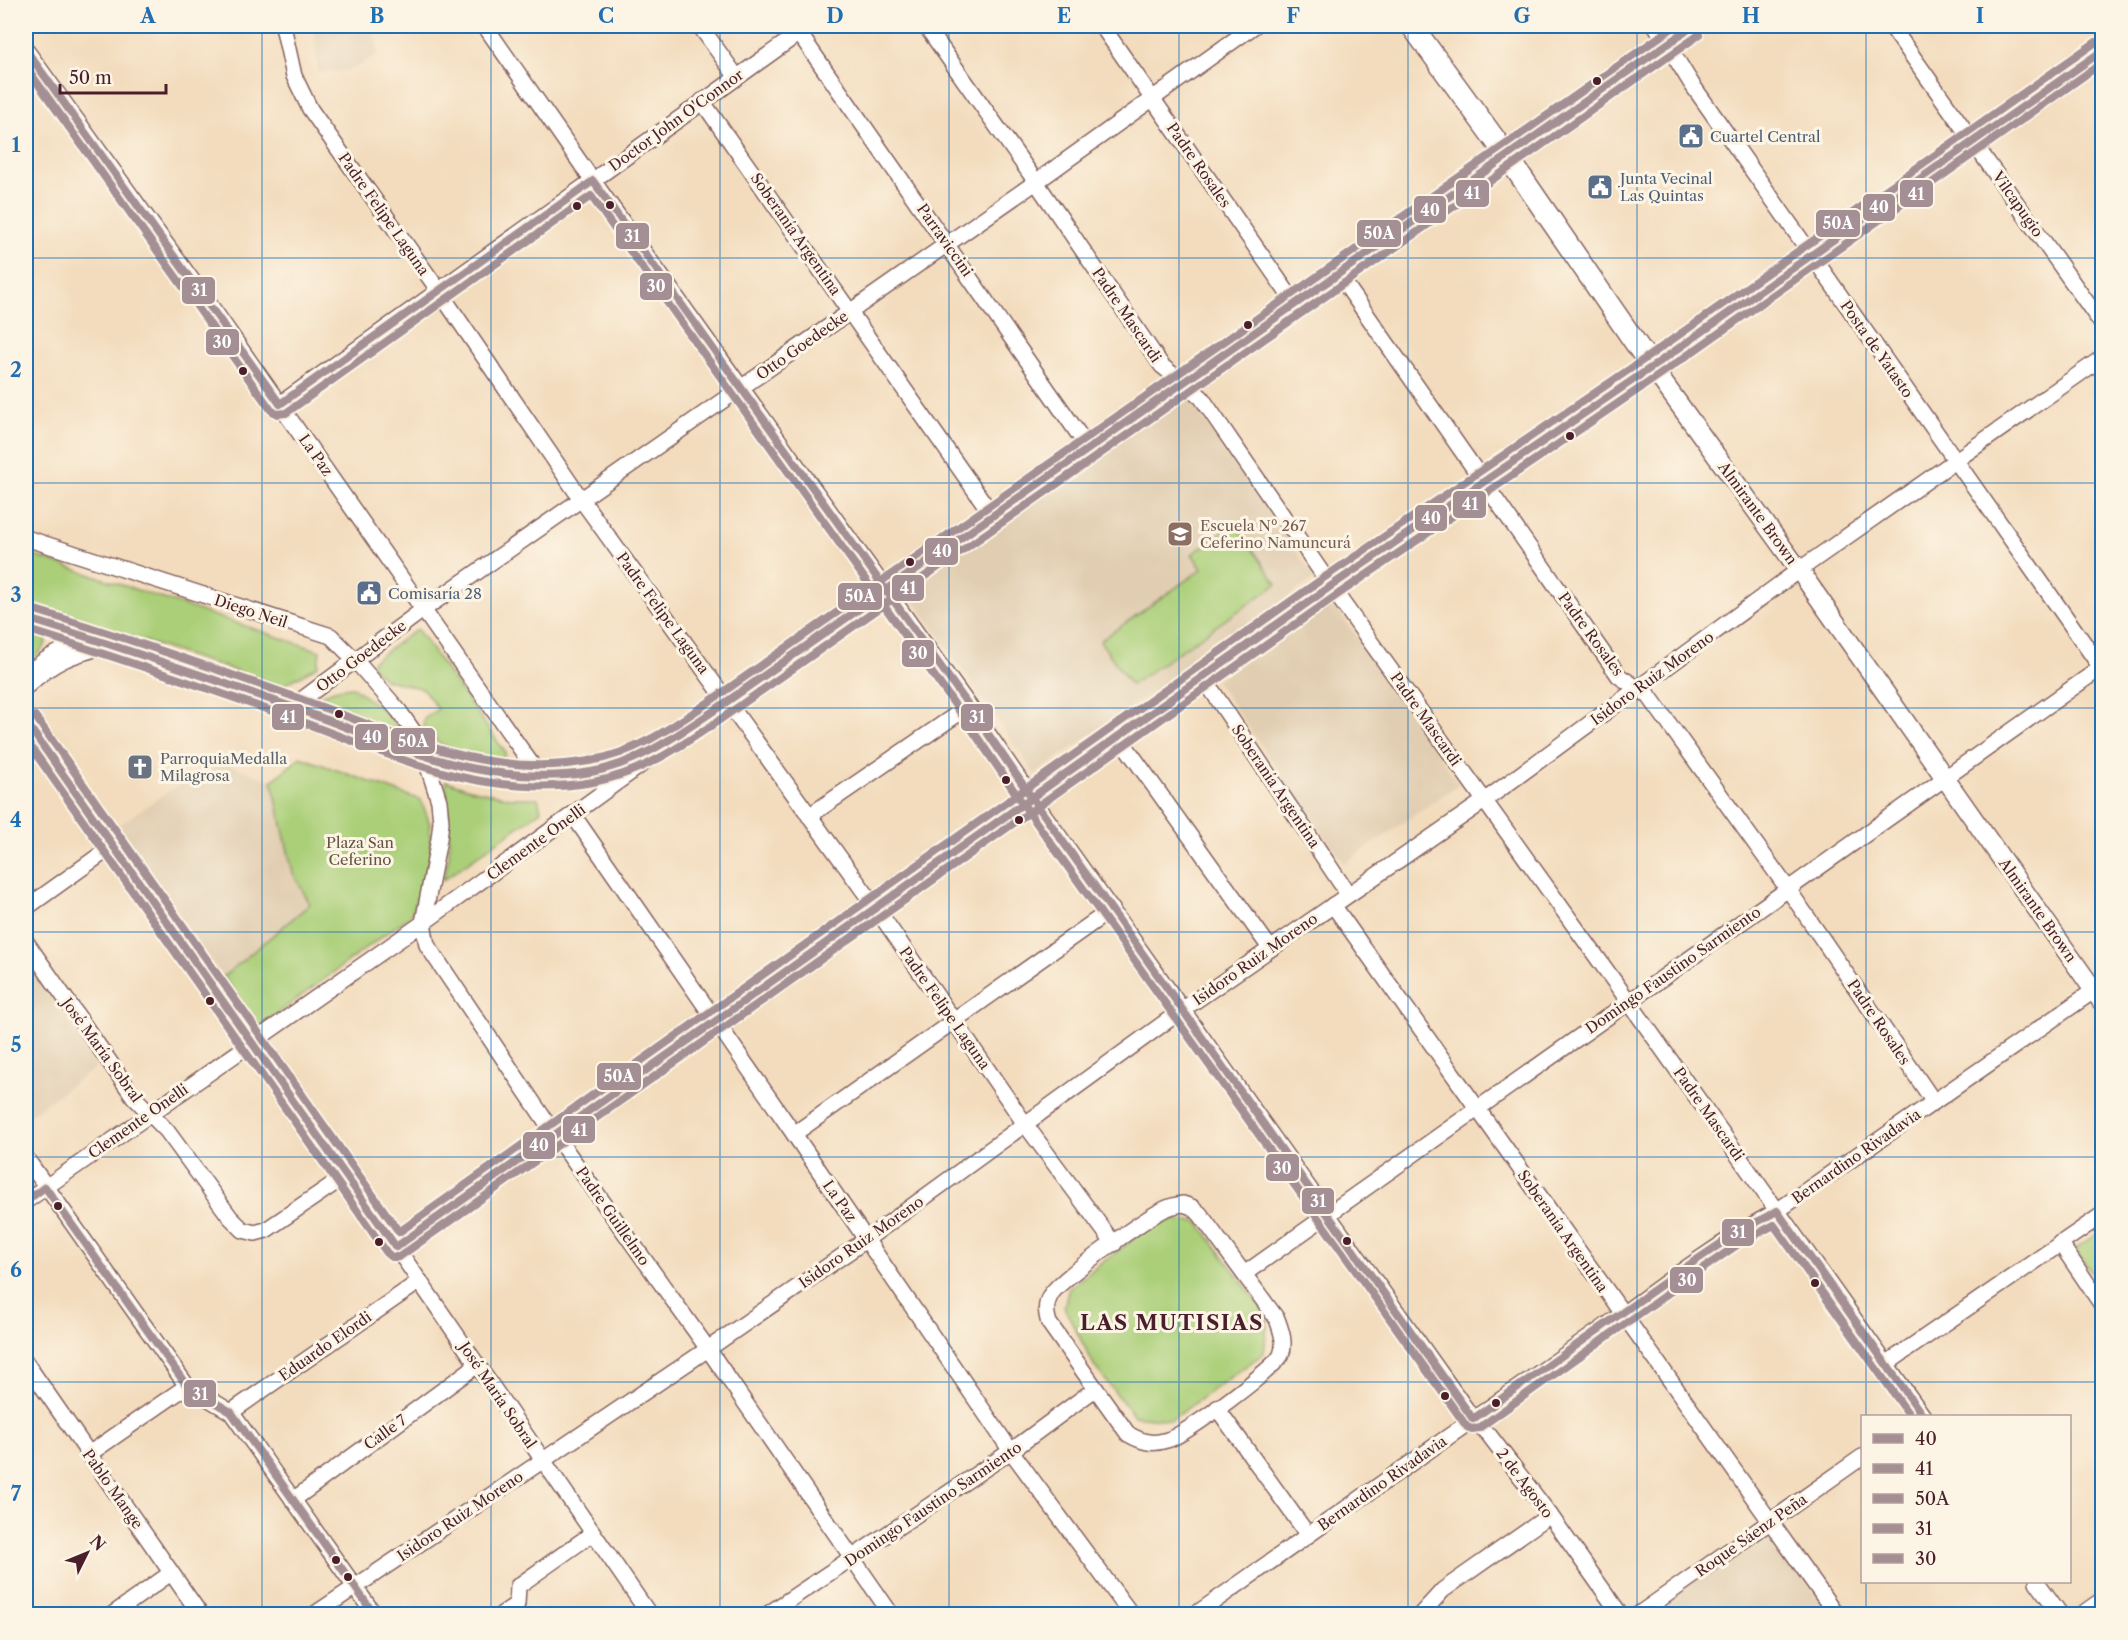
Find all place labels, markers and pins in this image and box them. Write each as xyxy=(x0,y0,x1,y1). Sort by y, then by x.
unlabelled marker xyxy=(1591,75,1603,87)
public building icon: Cuartel Central xyxy=(1676,121,1706,151)
place label: Cuartel Central xyxy=(1710,127,1821,146)
place label: Junta Vecinal Las Quintas xyxy=(1618,169,1713,205)
public building icon: Junta Vecinal Las Quintas xyxy=(1585,172,1615,202)
unlabelled marker xyxy=(604,199,616,211)
unlabelled marker xyxy=(571,200,583,212)
unlabelled marker xyxy=(1242,319,1254,331)
unlabelled marker xyxy=(237,365,249,377)
unlabelled marker xyxy=(1564,430,1576,442)
place label: Escuela Nº 267 Ceferino Namuncurá xyxy=(1200,516,1351,552)
school or university icon: Escuela Nº 267 Ceferino Namuncurá xyxy=(1165,519,1195,549)
unlabelled marker xyxy=(904,556,916,568)
public building icon: Comisaría 28 xyxy=(354,578,384,608)
place label: Comisaría 28 xyxy=(388,584,482,603)
unlabelled marker xyxy=(333,708,345,720)
place label: ParroquiaMedalla Milagrosa xyxy=(160,749,287,785)
church icon: ParroquiaMedalla Milagrosa xyxy=(125,752,155,782)
unlabelled marker xyxy=(1000,774,1012,786)
unlabelled marker xyxy=(1013,814,1025,826)
unlabelled marker xyxy=(204,995,216,1007)
unlabelled marker xyxy=(52,1200,64,1212)
unlabelled marker xyxy=(1341,1235,1353,1247)
unlabelled marker xyxy=(373,1236,385,1248)
unlabelled marker xyxy=(1809,1277,1821,1289)
unlabelled marker xyxy=(1439,1390,1451,1402)
unlabelled marker xyxy=(1490,1397,1502,1409)
unlabelled marker xyxy=(330,1554,342,1566)
unlabelled marker xyxy=(342,1571,354,1583)

